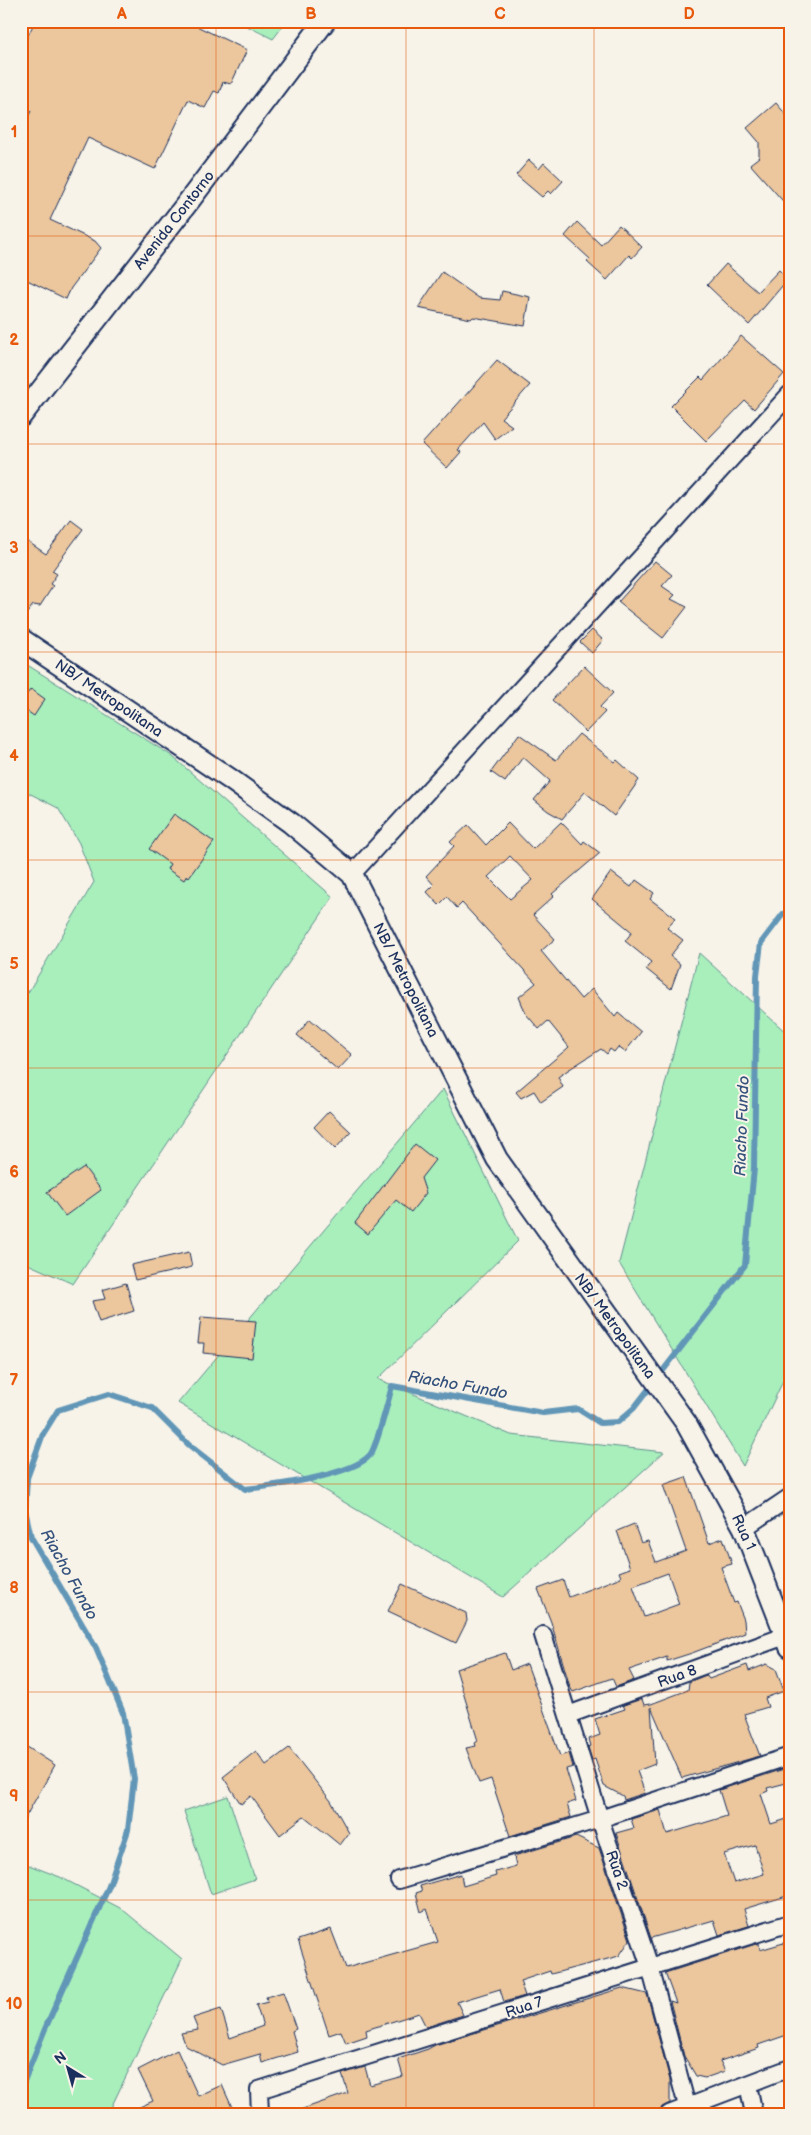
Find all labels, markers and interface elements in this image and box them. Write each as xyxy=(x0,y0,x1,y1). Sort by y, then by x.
text: A xyxy=(116,5,127,24)
text: B xyxy=(305,5,317,24)
text: C xyxy=(494,5,506,24)
text: D xyxy=(683,5,695,24)
text: 1 xyxy=(11,123,17,142)
street label: Avenida Contorno xyxy=(130,167,219,274)
text: 2 xyxy=(9,331,19,350)
text: 3 xyxy=(9,539,19,558)
street label: NB/ Metropolitana xyxy=(51,655,166,742)
text: 4 xyxy=(9,747,19,766)
street label: NB/ Metropolitana xyxy=(368,920,443,1041)
text: 5 xyxy=(9,955,19,974)
water label: Riacho Fundo xyxy=(731,1075,754,1177)
text: 6 xyxy=(9,1163,19,1182)
street label: NB/ Metropolitana xyxy=(570,1270,659,1383)
water label: Riacho Fundo xyxy=(406,1367,509,1404)
text: 7 xyxy=(10,1371,19,1390)
street label: Rua 1 xyxy=(727,1511,760,1553)
water label: Riacho Fundo xyxy=(36,1526,101,1623)
text: 8 xyxy=(9,1579,19,1598)
street label: Rua 8 xyxy=(655,1661,700,1692)
text: 9 xyxy=(9,1787,19,1806)
street label: Rua 2 xyxy=(601,1848,632,1892)
street label: Rua 7 xyxy=(503,1992,546,2022)
text: 10 xyxy=(6,1995,22,2014)
north arrow xyxy=(42,2042,92,2092)
text: N xyxy=(51,2048,70,2068)

